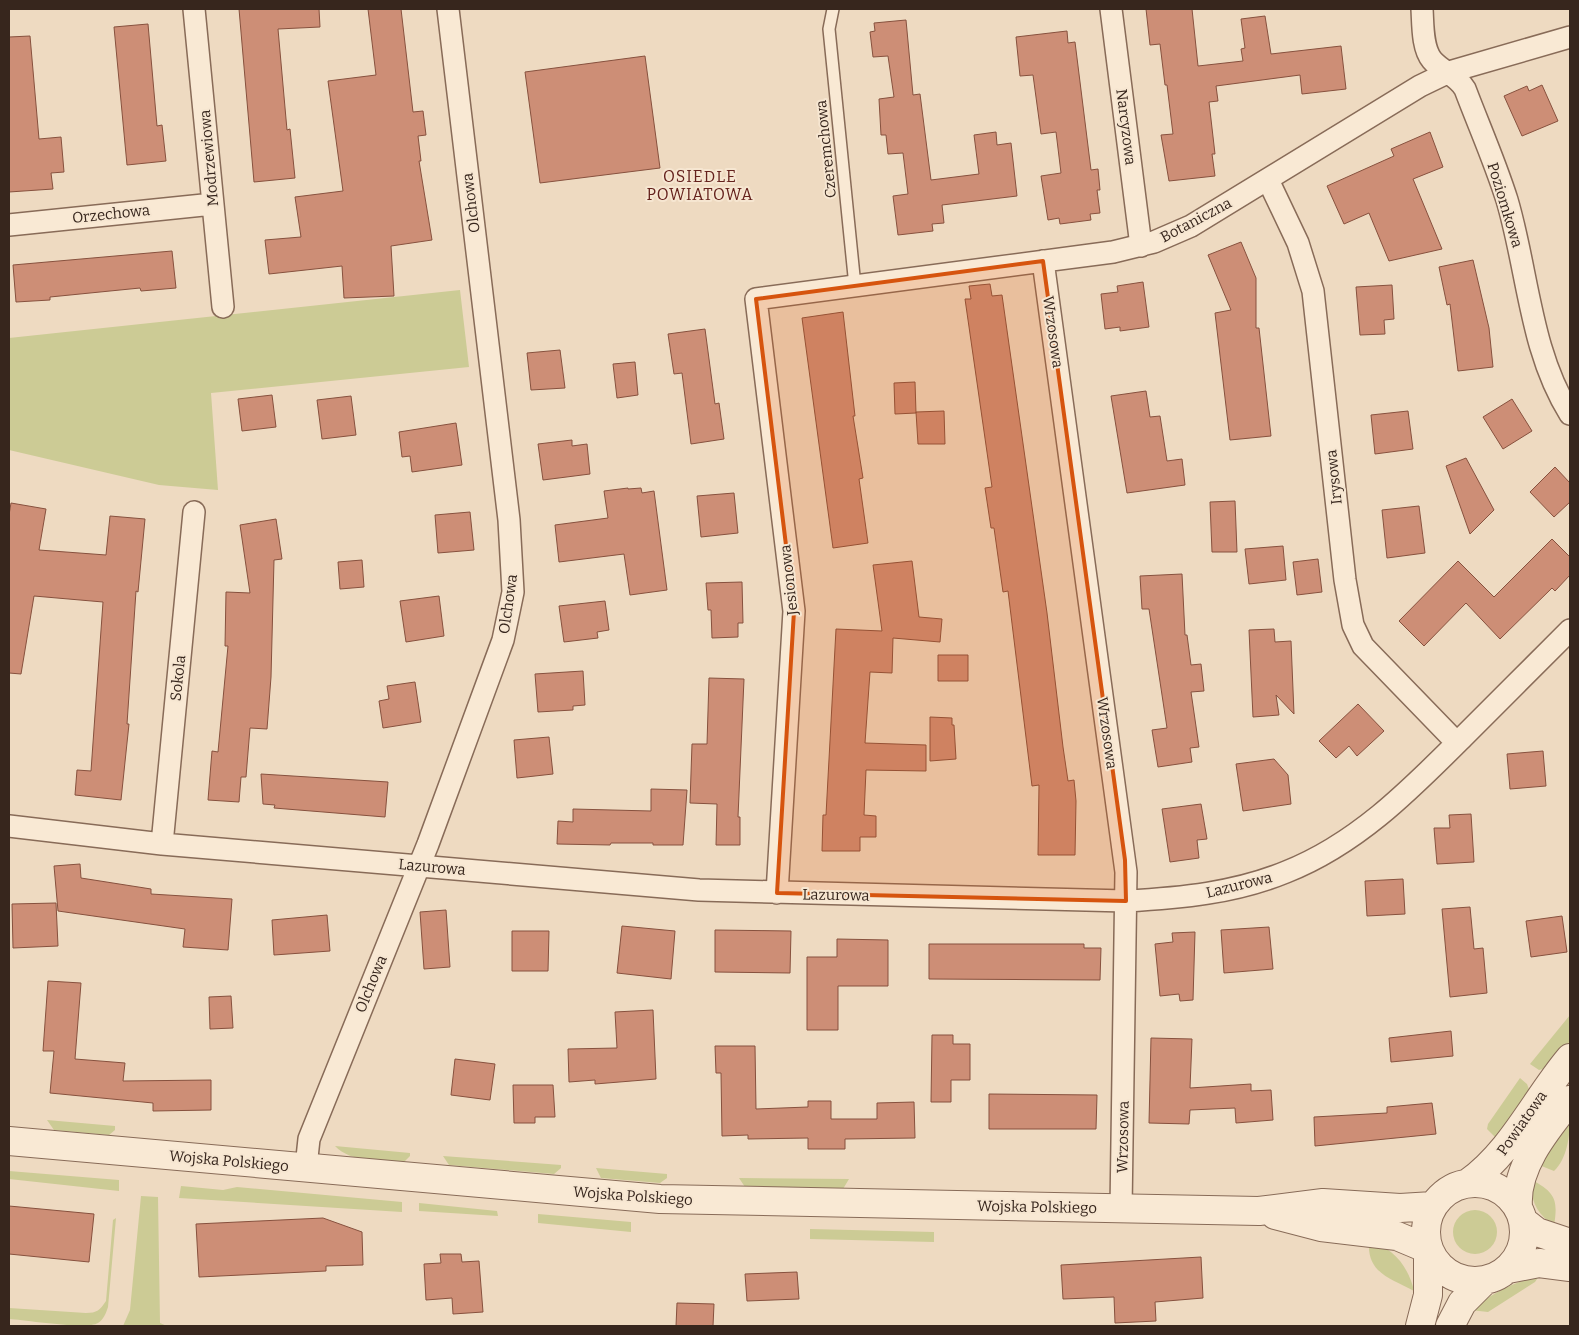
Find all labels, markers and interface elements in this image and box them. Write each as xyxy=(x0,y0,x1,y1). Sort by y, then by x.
street label: Narcyzowa xyxy=(1112,88,1140,166)
street label: Czeremchowa xyxy=(812,99,840,199)
street label: Modrzewiowa xyxy=(196,109,222,207)
street label: Poziomkowa xyxy=(1484,160,1526,250)
district label: OSIEDLE POWIATOWA xyxy=(646,167,754,204)
street label: Olchowa xyxy=(458,172,484,234)
street label: Botaniczna xyxy=(1157,194,1235,246)
street label: Orzechowa xyxy=(71,201,151,227)
street label: Wrzosowa xyxy=(1039,295,1067,369)
street label: Irysowa xyxy=(1322,449,1346,505)
street label: Jesionowa xyxy=(776,544,802,617)
street label: Olchowa xyxy=(495,573,521,635)
street label: Sokola xyxy=(167,654,189,702)
street label: Wrzosowa xyxy=(1093,696,1121,770)
street label: Lazurowa xyxy=(398,855,466,879)
street label: Lazurowa xyxy=(1204,868,1274,902)
street label: Lazurowa xyxy=(802,885,870,905)
street label: Olchowa xyxy=(351,953,391,1015)
street label: Powiatowa xyxy=(1493,1087,1551,1159)
street label: Wrzosowa xyxy=(1113,1101,1133,1173)
street label: Wojska Polskiego xyxy=(168,1147,290,1175)
street label: Wojska Polskiego xyxy=(573,1183,693,1209)
street label: Wojska Polskiego xyxy=(977,1197,1097,1217)

